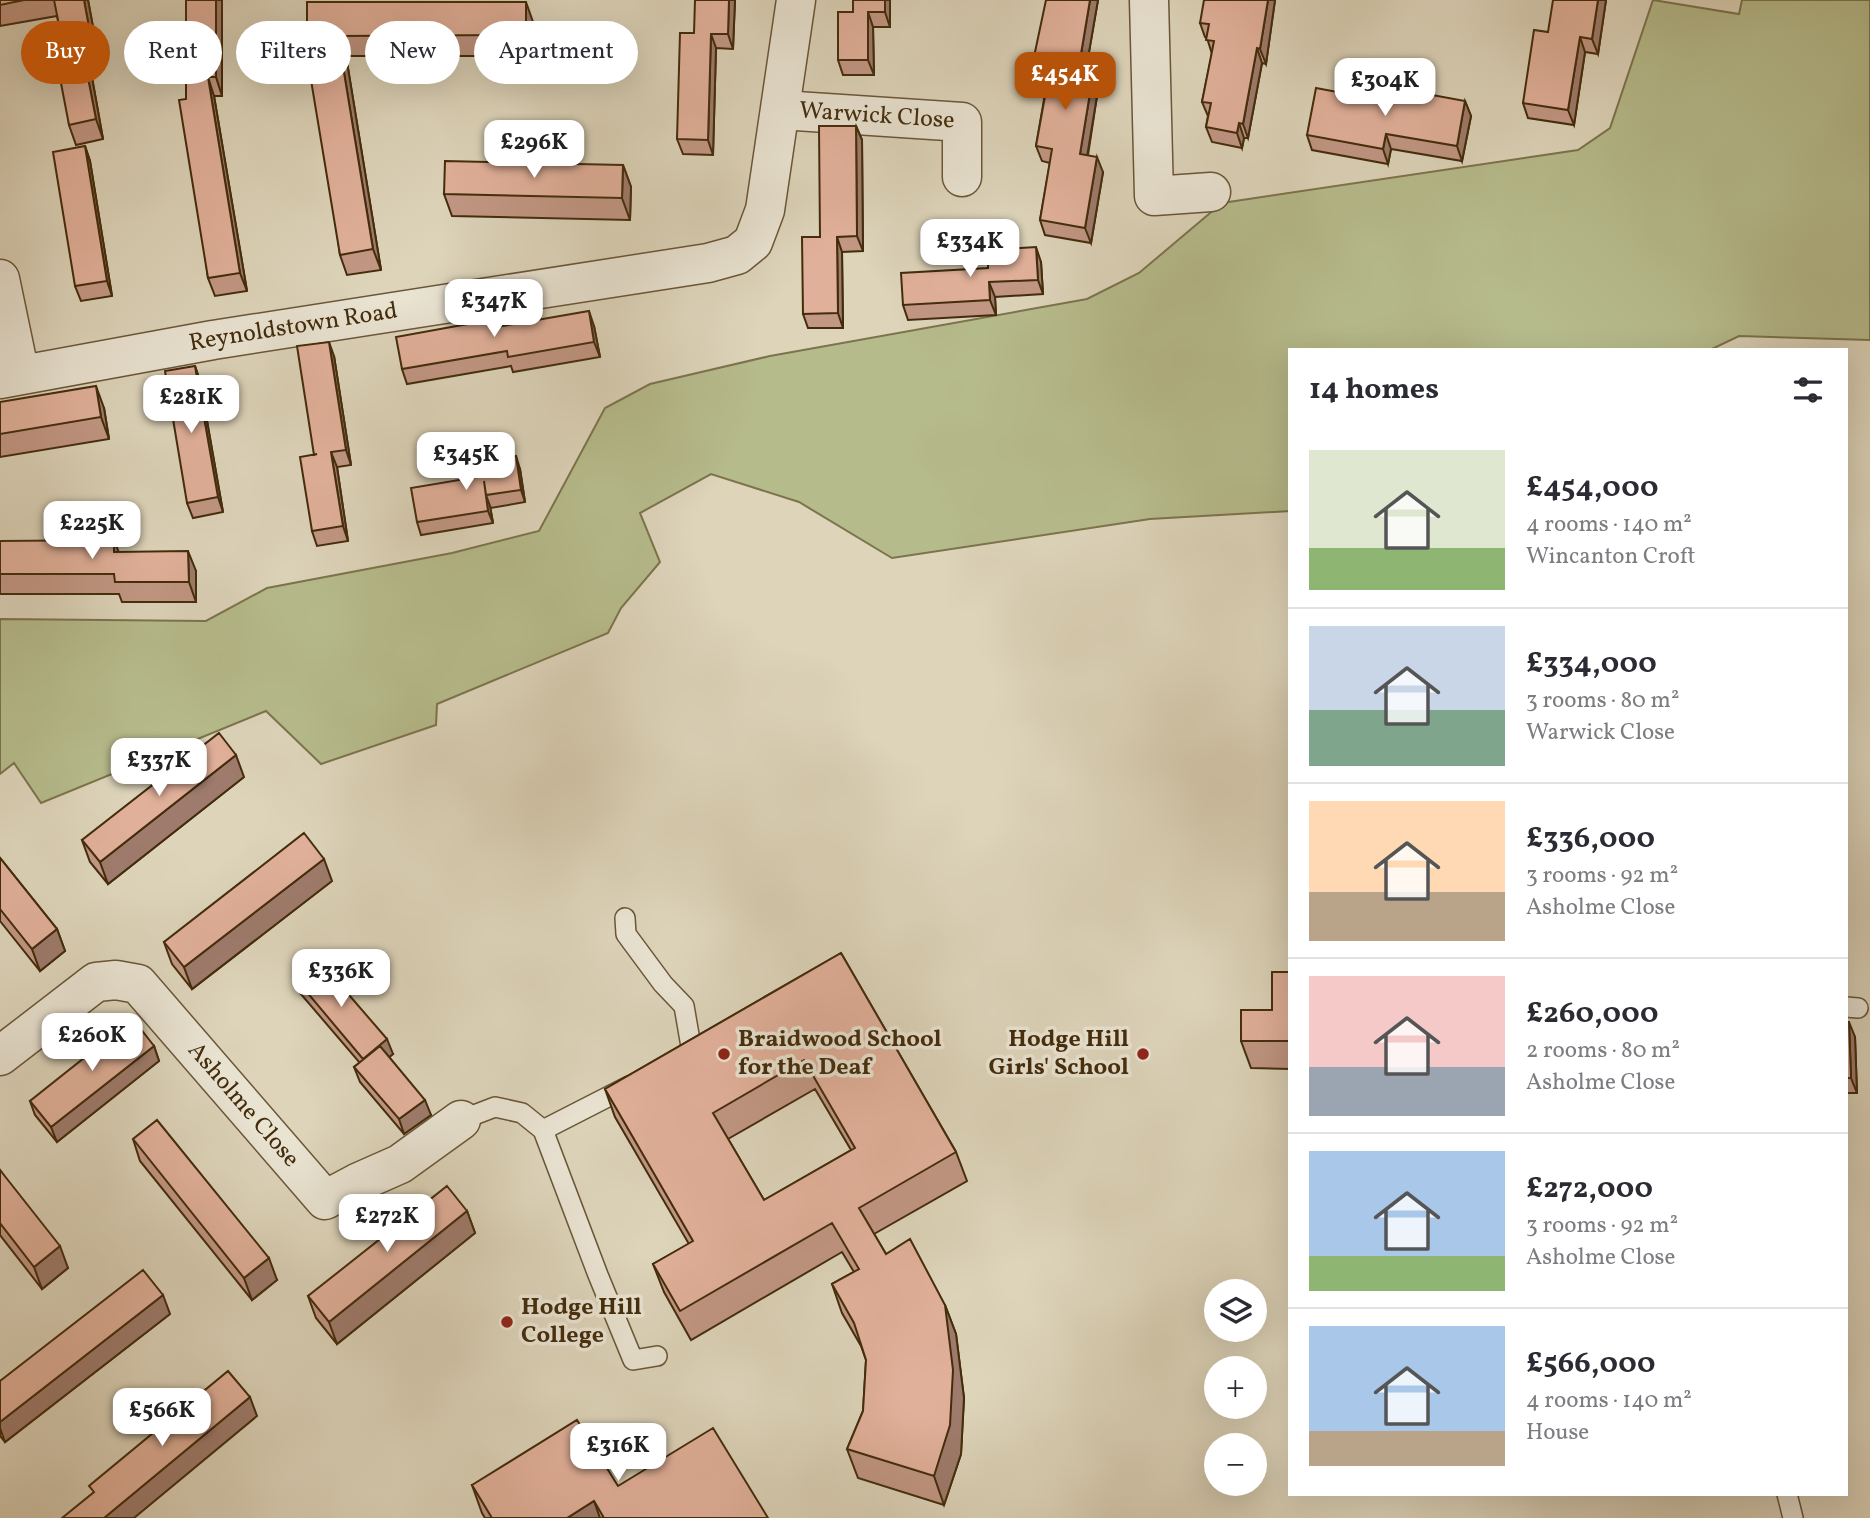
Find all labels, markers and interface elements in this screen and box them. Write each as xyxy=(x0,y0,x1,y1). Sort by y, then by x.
chip: Buy xyxy=(21,21,110,84)
chip: Rent xyxy=(124,21,222,84)
chip: Filters xyxy=(236,21,351,84)
chip: New xyxy=(365,21,460,84)
chip: Apartment xyxy=(474,21,638,84)
pin: £454K xyxy=(1016,52,1114,112)
pin: £304K xyxy=(1336,58,1434,118)
text: £454K xyxy=(1031,59,1099,91)
text: £304K xyxy=(1350,65,1420,97)
street label: Warwick Close xyxy=(798,94,956,138)
pin: £296K xyxy=(485,120,583,180)
text: £296K xyxy=(500,127,568,159)
pin: £334K xyxy=(921,219,1019,279)
text: £334K xyxy=(936,226,1004,258)
pin: £347K xyxy=(445,280,543,339)
text: £347K xyxy=(461,286,527,318)
street label: Reynoldstown Road xyxy=(186,294,400,361)
text: 14 homes xyxy=(1309,369,1439,411)
icon: filters xyxy=(1789,371,1827,409)
pin: £281K xyxy=(142,376,240,435)
text: £281K xyxy=(159,382,223,414)
pin: £345K xyxy=(417,433,515,492)
text: £345K xyxy=(433,439,499,471)
text: £454,000 xyxy=(1526,467,1658,509)
icon: home xyxy=(1365,478,1449,562)
pin: £225K xyxy=(43,502,141,561)
text: £225K xyxy=(60,508,124,540)
text: 4 rooms · 140 m² xyxy=(1526,509,1692,541)
text: Wincanton Croft xyxy=(1526,541,1696,573)
text: £334,000 xyxy=(1526,643,1657,685)
icon: home xyxy=(1365,654,1449,738)
text: 3 rooms · 80 m² xyxy=(1526,685,1679,717)
text: Warwick Close xyxy=(1526,717,1675,749)
pin: £337K xyxy=(110,738,208,798)
text: £337K xyxy=(127,745,191,777)
text: £336,000 xyxy=(1526,818,1655,860)
icon: home xyxy=(1365,829,1449,913)
text: 3 rooms · 92 m² xyxy=(1526,860,1678,892)
text: Asholme Close xyxy=(1526,892,1675,924)
pin: £336K xyxy=(292,950,390,1009)
text: £336K xyxy=(308,956,374,988)
text: £260,000 xyxy=(1526,993,1659,1035)
icon: home xyxy=(1365,1004,1449,1088)
pin: £260K xyxy=(43,1014,141,1073)
text: £260K xyxy=(58,1020,126,1052)
place label: Braidwood School for the Deaf xyxy=(738,1023,942,1085)
place label: Hodge Hill Girls' School xyxy=(989,1023,1129,1085)
street label: Asholme Close xyxy=(179,1035,307,1175)
text: 2 rooms · 80 m² xyxy=(1526,1035,1680,1067)
marker: Braidwood School for the Deaf xyxy=(716,1046,732,1062)
marker: Hodge Hill Girls' School xyxy=(1135,1046,1151,1062)
text: Asholme Close xyxy=(1526,1067,1675,1099)
text: £272,000 xyxy=(1526,1168,1653,1210)
icon: home xyxy=(1365,1179,1449,1263)
pin: £272K xyxy=(338,1194,436,1254)
text: £272K xyxy=(355,1201,419,1233)
text: 3 rooms · 92 m² xyxy=(1526,1210,1678,1242)
text: Asholme Close xyxy=(1526,1242,1675,1274)
map controls xyxy=(1204,1279,1267,1496)
button: layers xyxy=(1204,1279,1267,1342)
place label: Hodge Hill College xyxy=(521,1291,642,1353)
marker: Hodge Hill College xyxy=(499,1314,515,1330)
text: £566,000 xyxy=(1526,1343,1655,1385)
icon: home xyxy=(1365,1354,1449,1438)
button: + xyxy=(1204,1356,1267,1419)
text: 4 rooms · 140 m² xyxy=(1526,1385,1692,1417)
pin: £566K xyxy=(113,1388,211,1448)
text: £566K xyxy=(129,1395,195,1427)
text: House xyxy=(1526,1417,1589,1449)
pin: £316K xyxy=(569,1424,667,1483)
text: £316K xyxy=(586,1430,650,1462)
button: − xyxy=(1204,1433,1267,1496)

